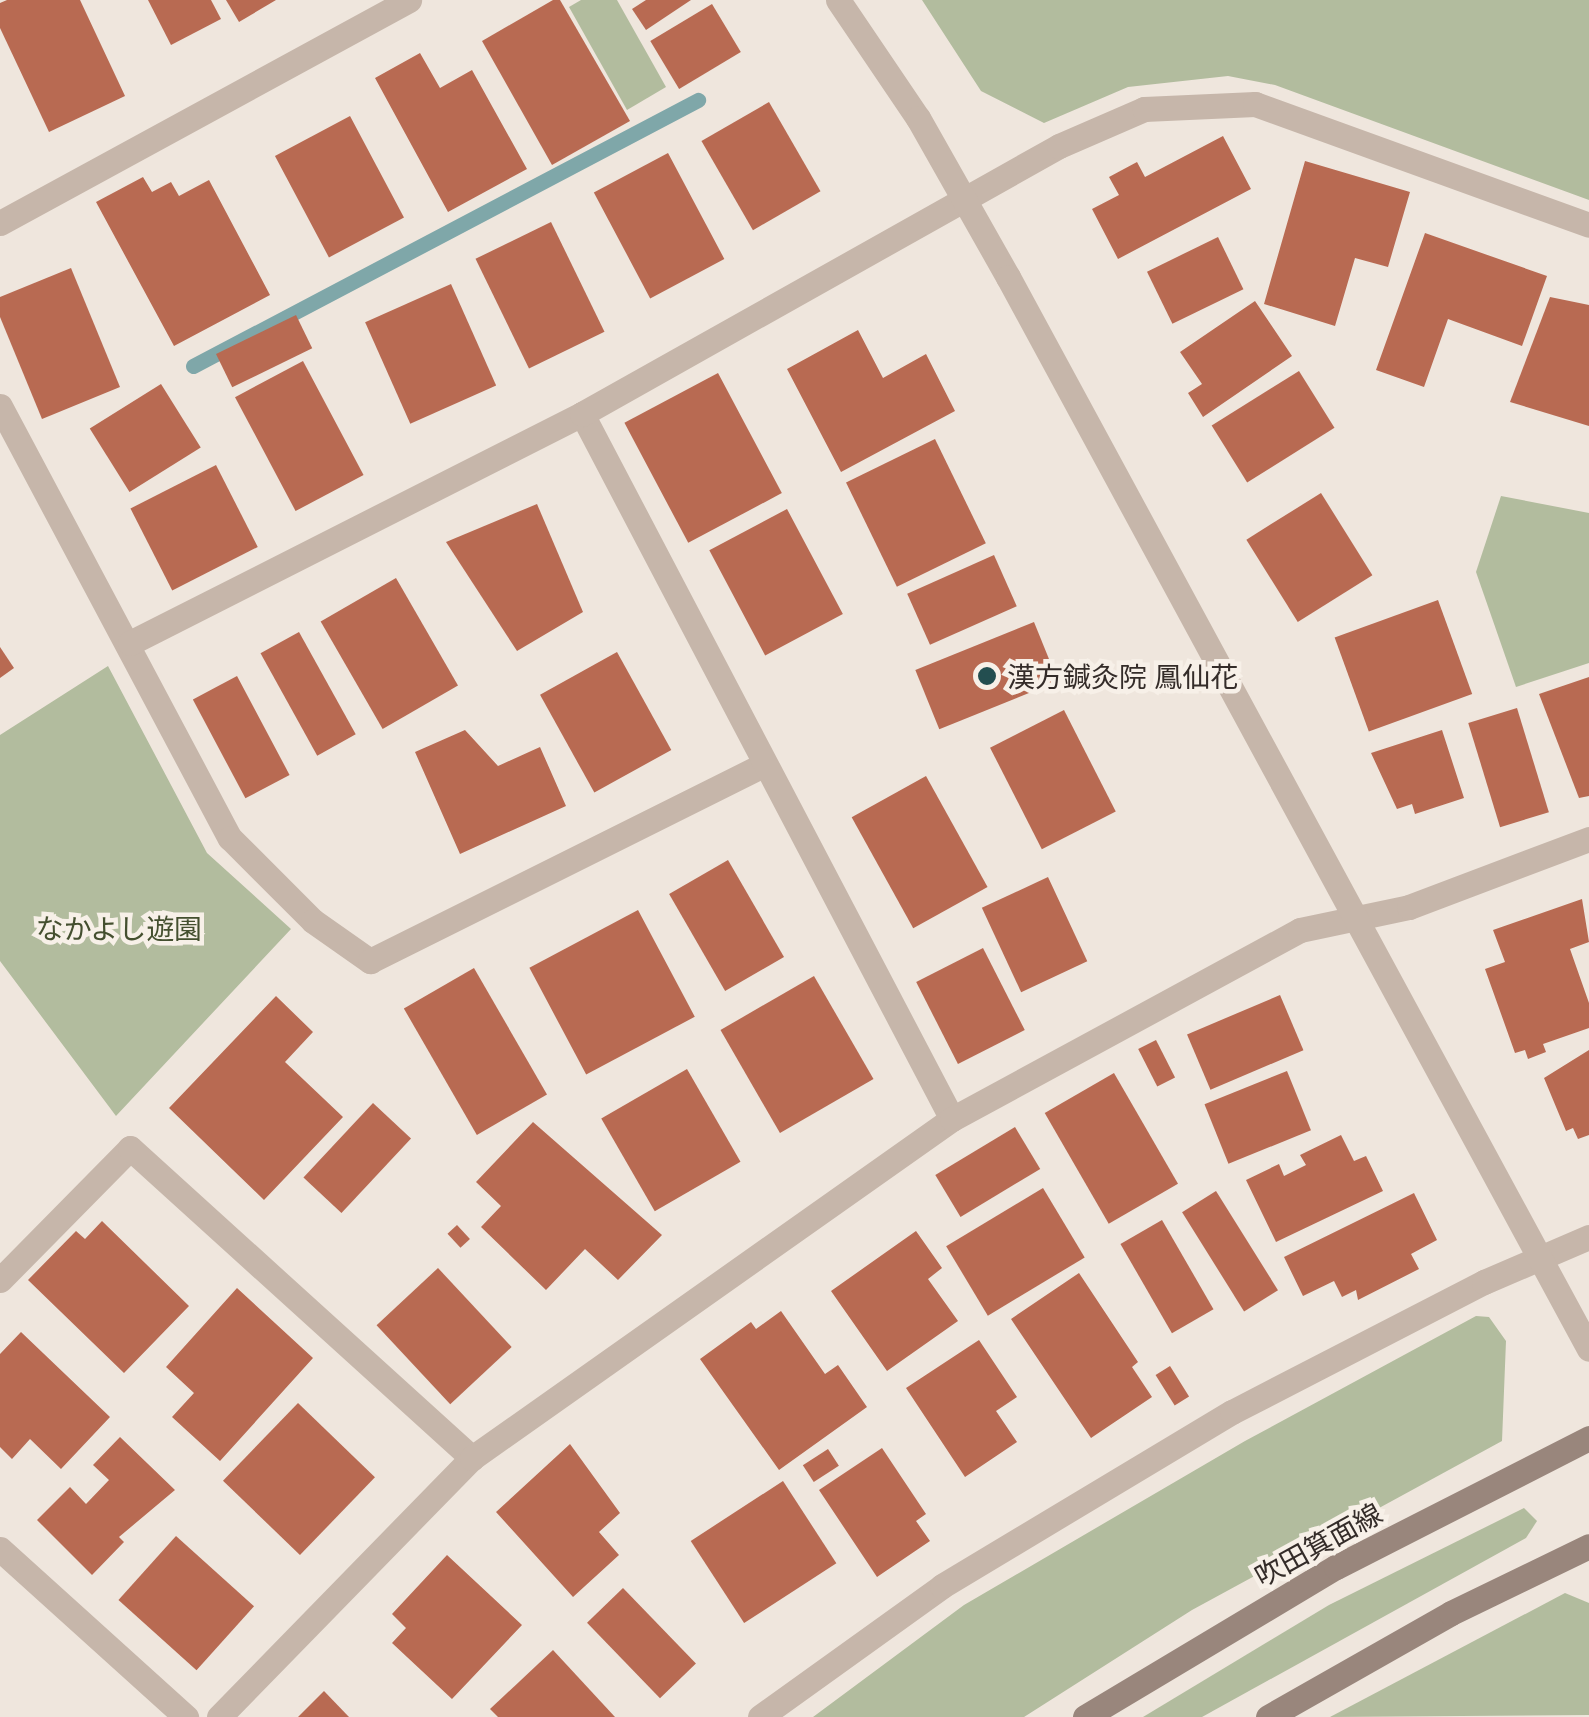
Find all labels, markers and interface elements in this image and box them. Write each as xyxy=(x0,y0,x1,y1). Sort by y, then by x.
place label: 漢方鍼灸院 鳳仙花 xyxy=(1007,659,1238,693)
marker: 漢方鍼灸院 鳳仙花 xyxy=(976,665,998,687)
park label: なかよし遊園 xyxy=(35,911,203,945)
street label: 吹田箕面線 xyxy=(1249,1495,1387,1593)

